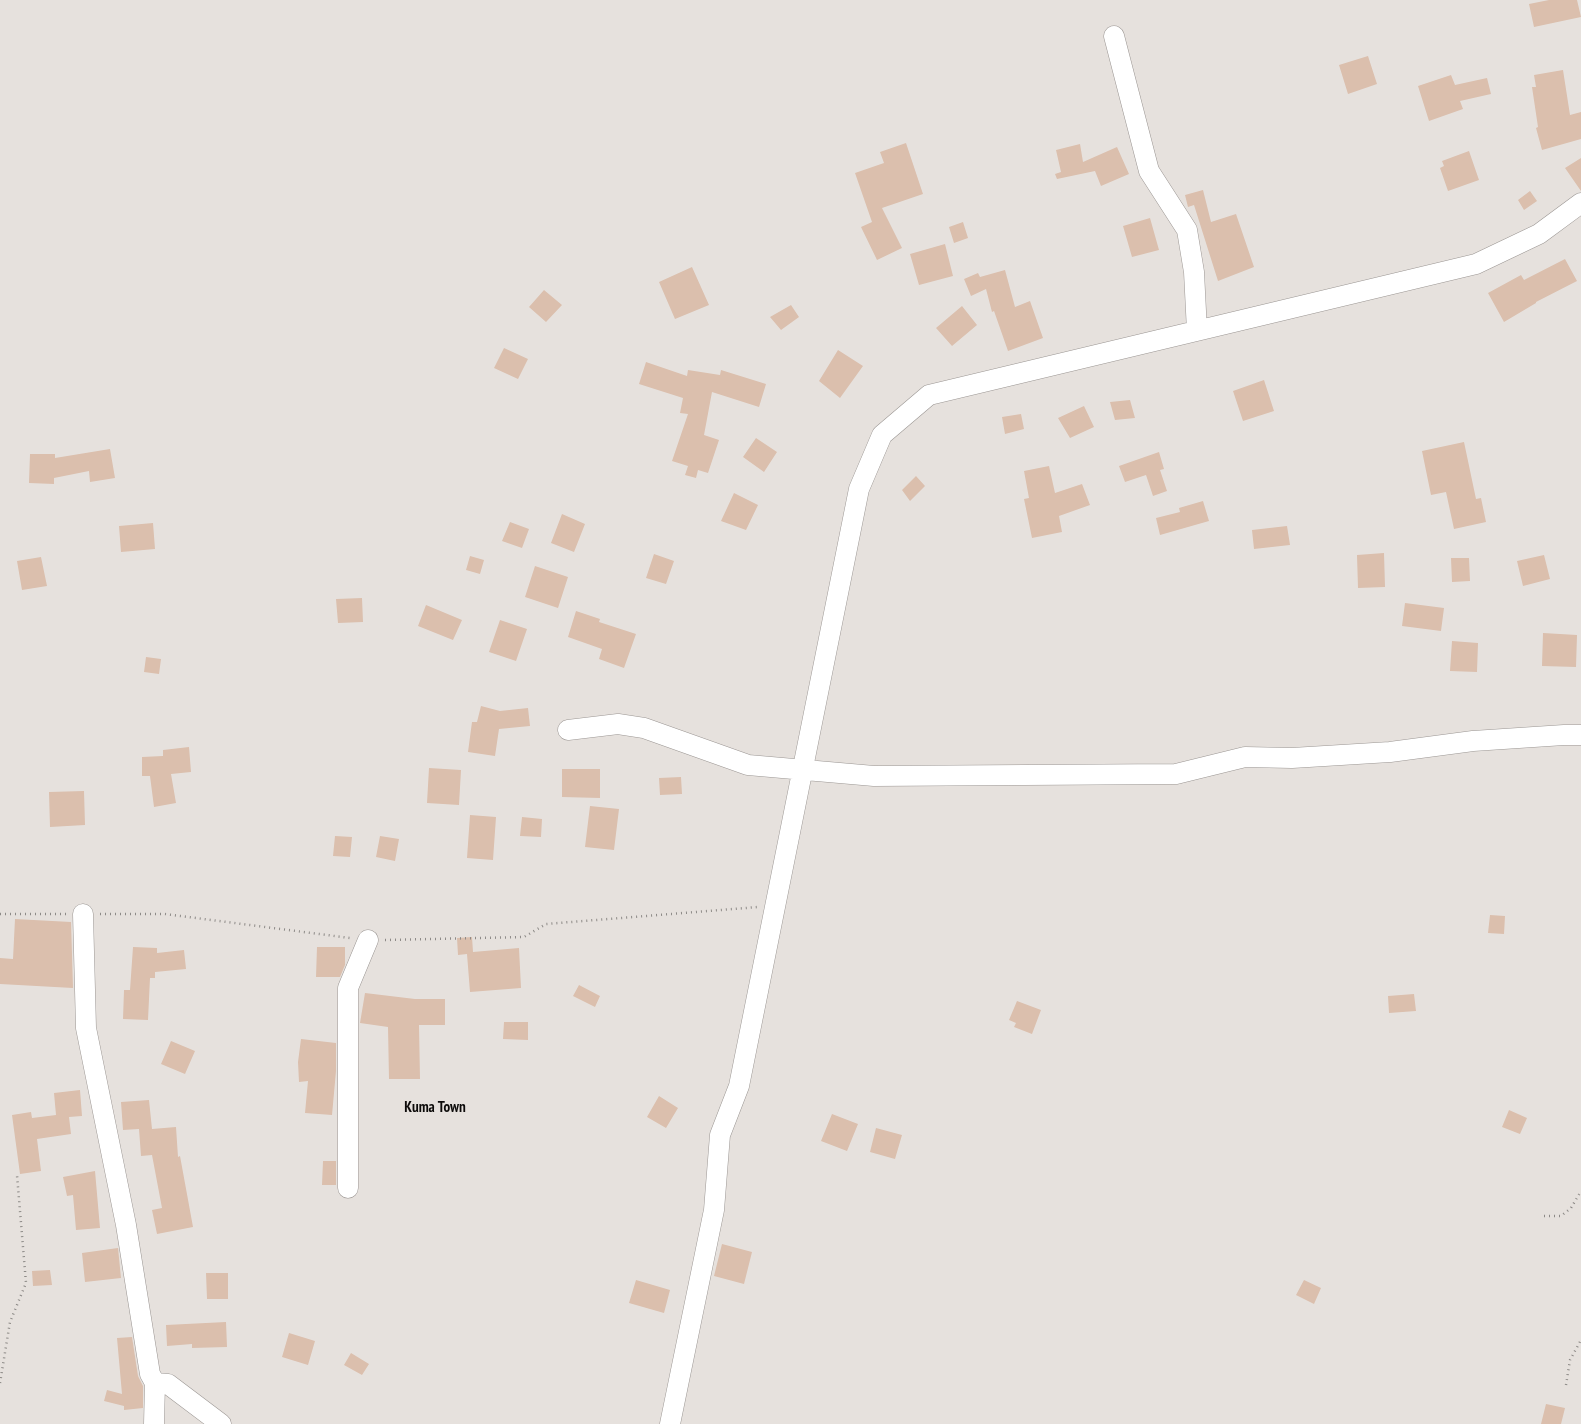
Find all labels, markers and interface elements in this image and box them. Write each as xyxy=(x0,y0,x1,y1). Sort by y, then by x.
district label: Kuma Town xyxy=(404,1099,466,1117)

